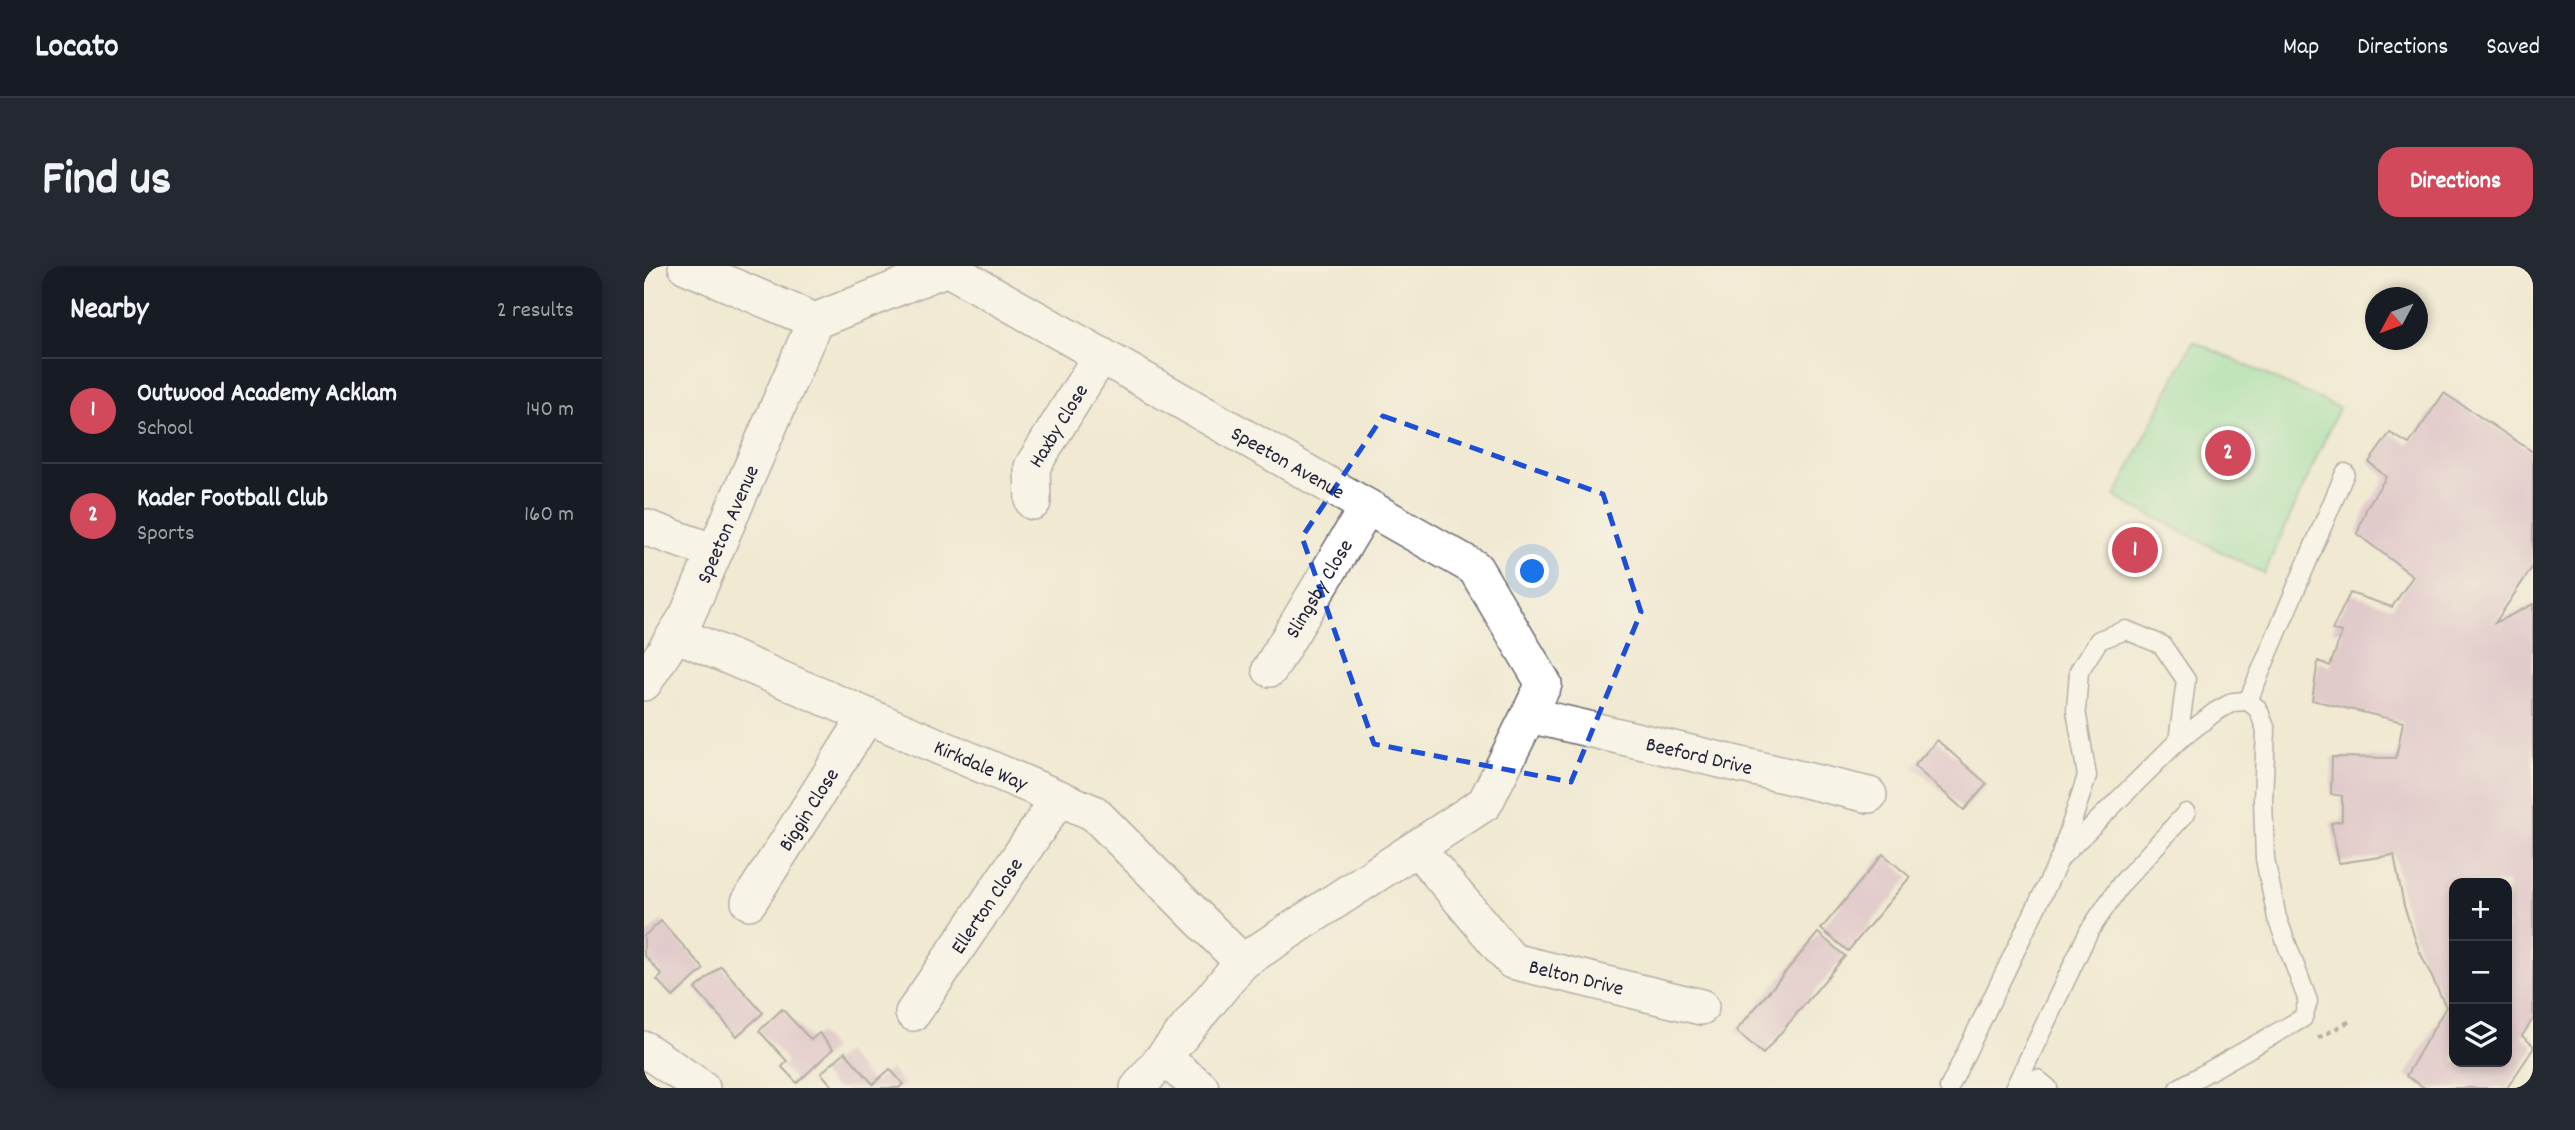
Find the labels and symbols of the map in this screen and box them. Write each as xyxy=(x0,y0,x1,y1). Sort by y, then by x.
north arrow xyxy=(2365,287,2428,350)
street label: Haxby Close xyxy=(1023,379,1098,475)
street label: Speeton Avenue xyxy=(1224,420,1349,509)
pin: 2 xyxy=(2205,427,2251,479)
street label: Speeton Avenue xyxy=(691,461,769,589)
pin: 1 xyxy=(2112,524,2158,576)
street label: Slingsby Close xyxy=(1279,535,1362,645)
your location xyxy=(1515,554,1549,588)
street label: Beeford Drive xyxy=(1643,731,1755,785)
street label: Kirkdale Way xyxy=(929,734,1032,801)
street label: Biggin Close xyxy=(773,763,848,858)
street label: Ellerton Close xyxy=(945,853,1032,961)
street label: Belton Drive xyxy=(1525,954,1626,1006)

